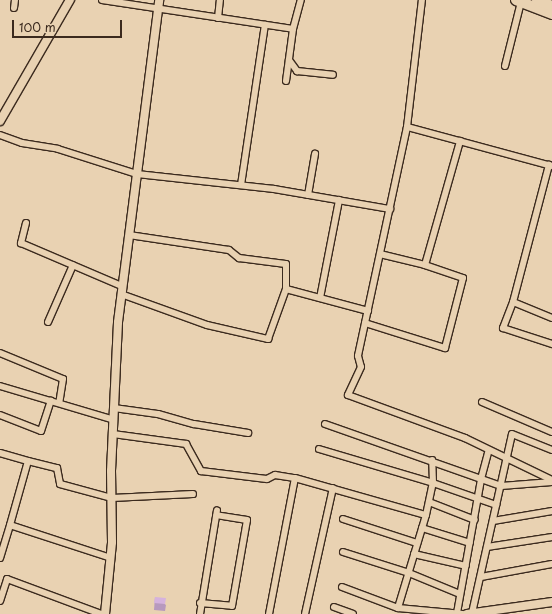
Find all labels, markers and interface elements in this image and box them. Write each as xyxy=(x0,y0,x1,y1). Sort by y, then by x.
scale bar xyxy=(14,12,124,38)
text: 100 m xyxy=(19,18,56,36)

